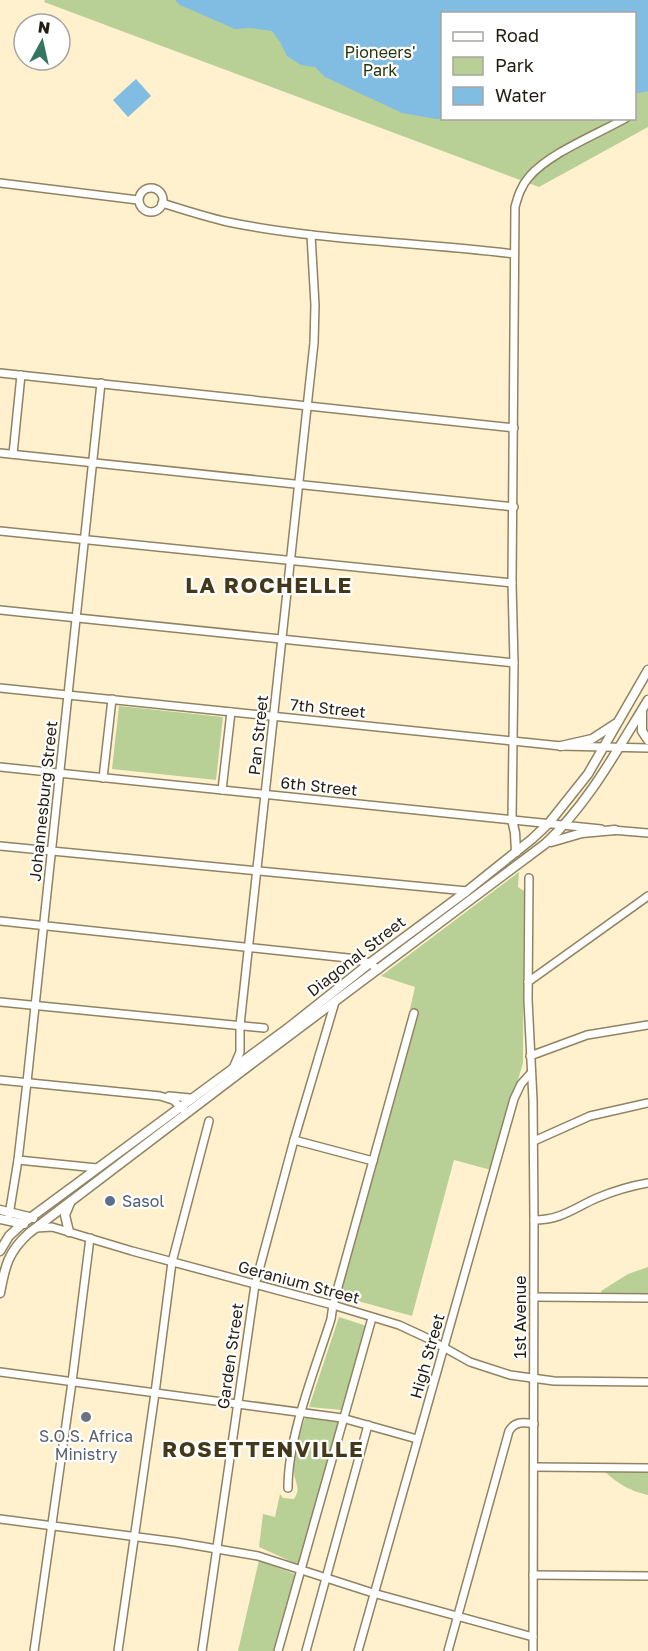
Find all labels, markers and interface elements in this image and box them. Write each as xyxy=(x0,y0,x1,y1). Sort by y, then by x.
north arrow xyxy=(12,12,72,72)
legend xyxy=(441,12,636,120)
text: N xyxy=(37,16,52,38)
text: Road xyxy=(495,24,539,46)
park label: Pioneers' Park xyxy=(344,42,416,80)
text: Park xyxy=(495,54,534,76)
text: Water xyxy=(495,84,546,106)
district label: LA ROCHELLE xyxy=(185,571,353,598)
street label: Pan Street xyxy=(244,694,272,776)
street label: 7th Street xyxy=(289,694,367,722)
street label: Johannesburg Street xyxy=(25,720,61,882)
street label: 6th Street xyxy=(280,772,358,800)
street label: Diagonal Street xyxy=(303,911,409,1001)
place label: Sasol xyxy=(122,1191,164,1211)
marker: Sasol xyxy=(103,1194,117,1208)
street label: Geranium Street xyxy=(236,1256,362,1308)
street label: 1st Avenue xyxy=(510,1275,530,1359)
street label: Garden Street xyxy=(213,1302,247,1410)
street label: High Street xyxy=(405,1311,449,1401)
marker: S.O.S. Africa Ministry xyxy=(79,1410,93,1424)
place label: S.O.S. Africa Ministry xyxy=(39,1426,133,1464)
district label: ROSETTENVILLE xyxy=(162,1435,364,1462)

